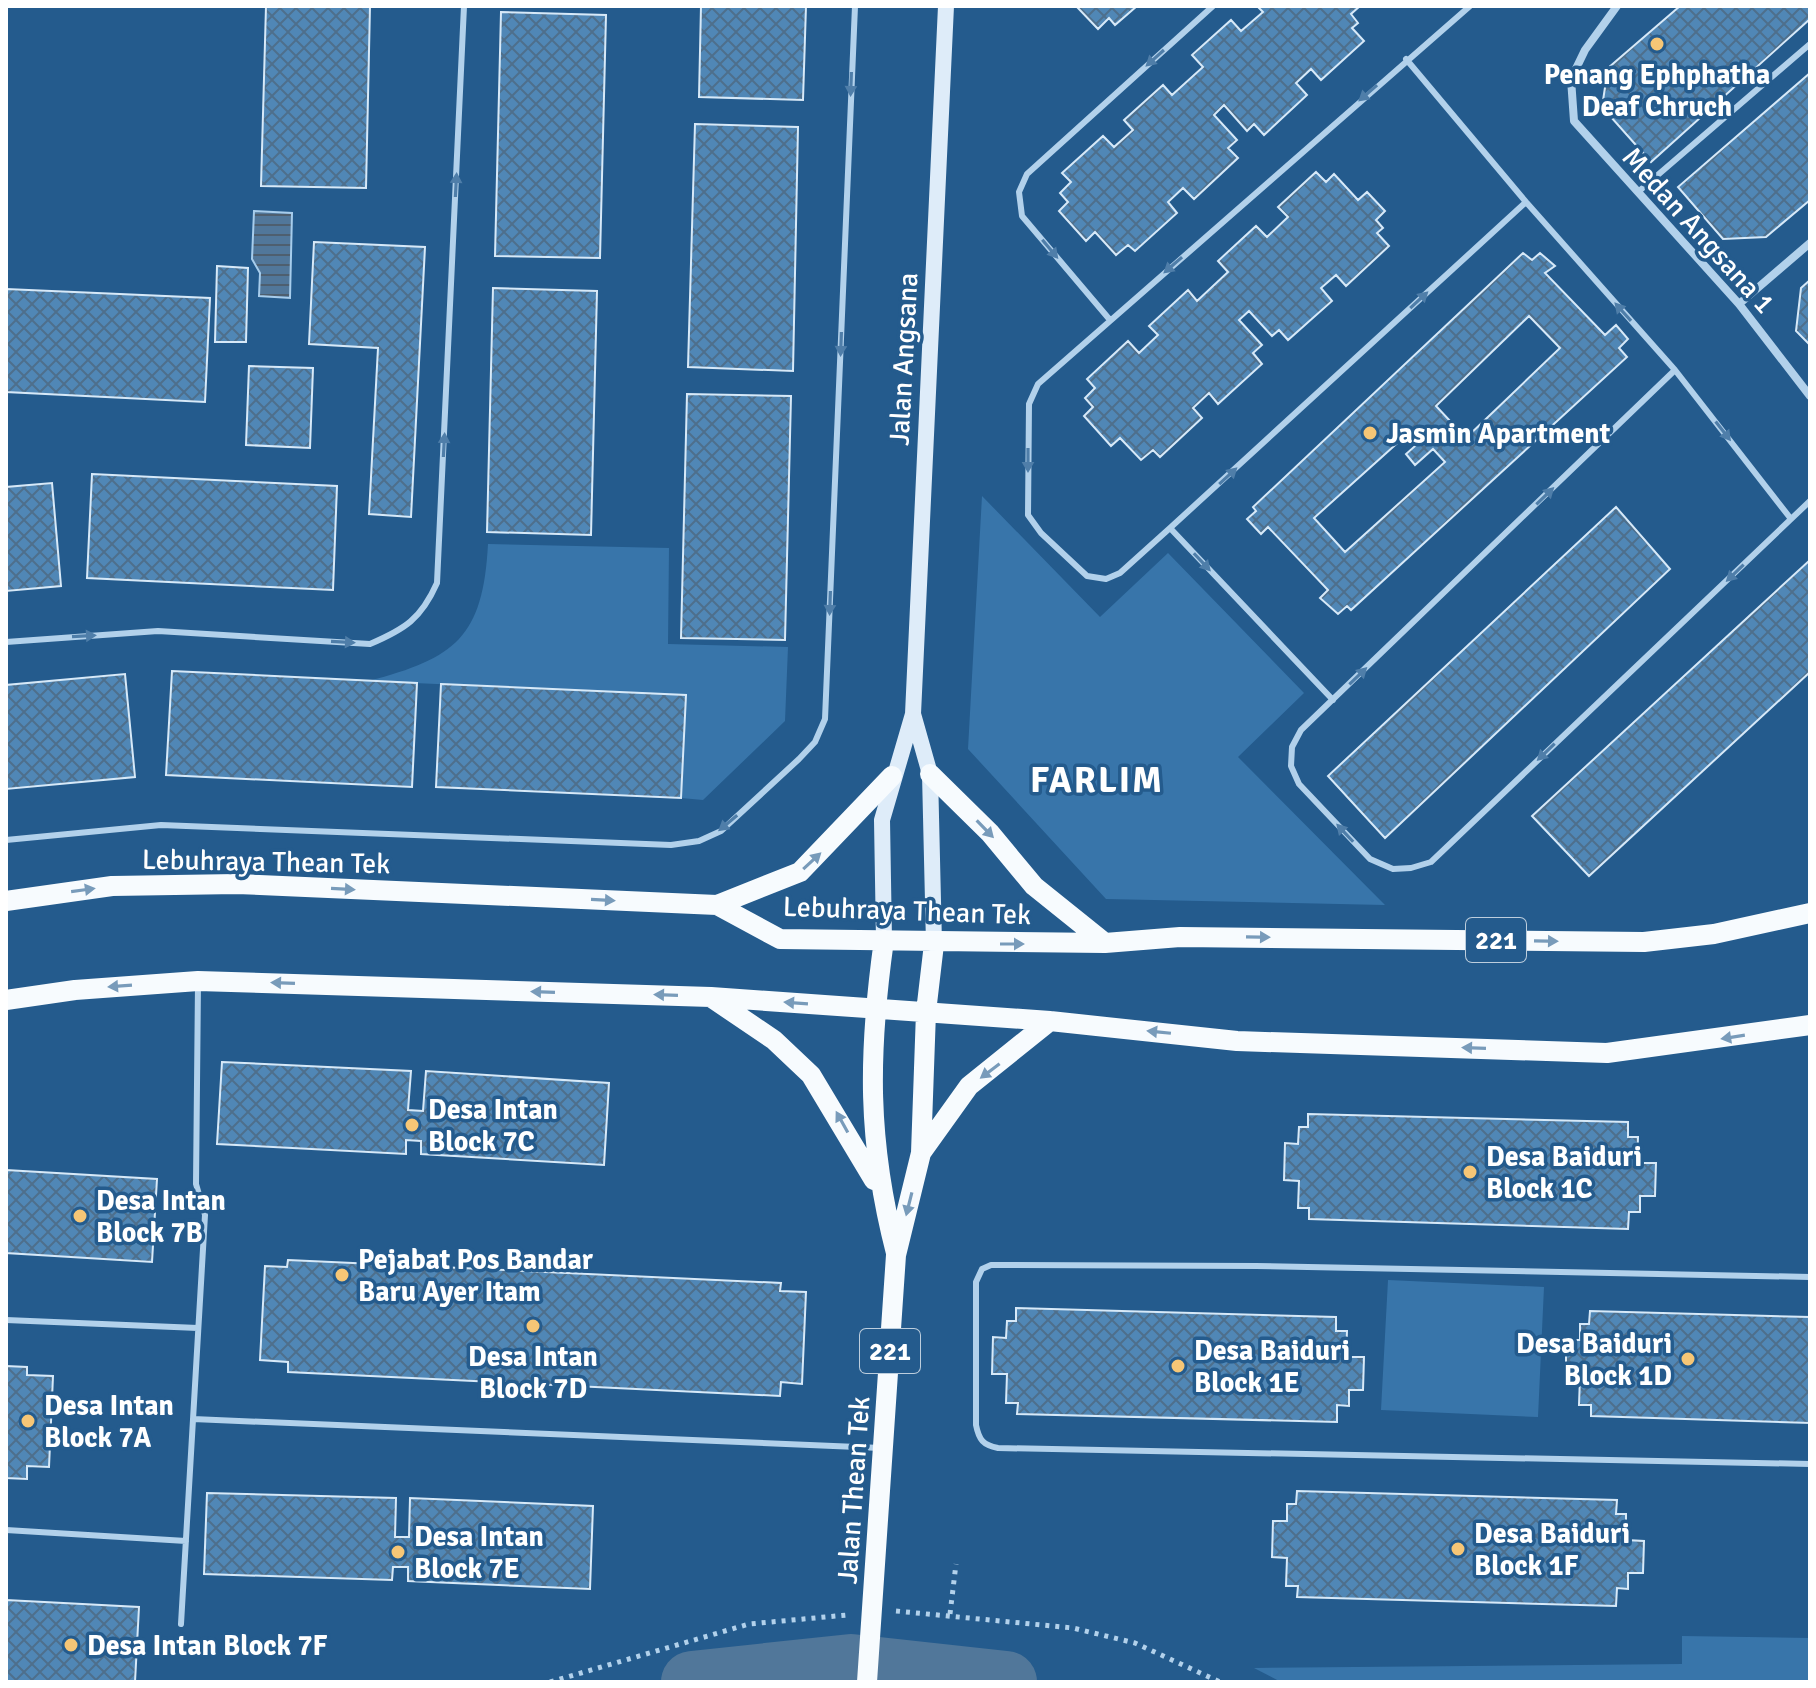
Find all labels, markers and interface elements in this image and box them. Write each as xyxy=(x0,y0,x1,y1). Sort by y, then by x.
marker: Penang Ephphatha Deaf Chruch xyxy=(1648,35,1666,53)
one-way arrow xyxy=(1146,49,1165,67)
place label: Penang Ephphatha Deaf Chruch xyxy=(1544,58,1770,124)
one-way arrow xyxy=(845,72,858,97)
one-way arrow xyxy=(1359,84,1379,101)
street label: Medan Angsana 1 xyxy=(1615,141,1782,321)
one-way arrow xyxy=(449,172,462,197)
one-way arrow xyxy=(1041,239,1058,259)
one-way arrow xyxy=(1163,256,1183,273)
street label: Jalan Angsana xyxy=(882,272,926,446)
one-way arrow xyxy=(1410,291,1429,309)
one-way arrow xyxy=(1615,302,1633,321)
one-way arrow xyxy=(834,332,847,357)
place label: Jasmin Apartment xyxy=(1386,417,1611,451)
one-way arrow xyxy=(1715,421,1731,442)
marker: Jasmin Apartment xyxy=(1361,424,1379,442)
one-way arrow xyxy=(437,432,450,457)
one-way arrow xyxy=(1022,448,1034,473)
one-way arrow xyxy=(1218,467,1237,485)
one-way arrow xyxy=(1535,487,1554,505)
one-way arrow xyxy=(1192,552,1210,571)
one-way arrow xyxy=(1726,563,1745,581)
one-way arrow xyxy=(823,591,836,616)
one-way arrow xyxy=(72,629,97,642)
one-way arrow xyxy=(331,636,356,649)
one-way arrow xyxy=(1348,668,1367,686)
one-way arrow xyxy=(1537,743,1556,761)
district label: FARLIM xyxy=(1030,758,1164,803)
one-way arrow xyxy=(718,814,738,831)
one-way arrow xyxy=(976,819,994,838)
one-way arrow xyxy=(1336,823,1354,842)
street label: Lebuhraya Thean Tek xyxy=(141,843,390,881)
one-way arrow xyxy=(802,853,821,871)
one-way arrow xyxy=(71,883,96,896)
one-way arrow xyxy=(331,883,356,896)
street label: Lebuhraya Thean Tek xyxy=(782,890,1032,932)
one-way arrow xyxy=(591,894,616,907)
road number: 221 xyxy=(1466,918,1526,962)
one-way arrow xyxy=(1246,931,1271,943)
one-way arrow xyxy=(1534,934,1559,947)
one-way arrow xyxy=(1000,937,1025,950)
one-way arrow xyxy=(270,977,295,990)
one-way arrow xyxy=(107,980,132,993)
one-way arrow xyxy=(530,985,555,998)
one-way arrow xyxy=(653,989,678,1002)
one-way arrow xyxy=(783,996,808,1009)
one-way arrow xyxy=(1146,1026,1171,1039)
one-way arrow xyxy=(1720,1031,1745,1044)
one-way arrow xyxy=(1461,1042,1486,1055)
one-way arrow xyxy=(980,1062,1000,1078)
place label: Desa Intan Block 7C xyxy=(428,1093,558,1159)
one-way arrow xyxy=(835,1111,849,1133)
marker: Desa Intan Block 7C xyxy=(403,1116,421,1134)
place label: Desa Baiduri Block 1C xyxy=(1486,1140,1642,1206)
marker: Desa Baiduri Block 1C xyxy=(1461,1163,1479,1181)
place label: Desa Intan Block 7B xyxy=(96,1184,226,1250)
one-way arrow xyxy=(902,1191,914,1216)
marker: Desa Intan Block 7B xyxy=(71,1207,89,1225)
place label: Pejabat Pos Bandar Baru Ayer Itam xyxy=(358,1243,594,1309)
marker: Pejabat Pos Bandar Baru Ayer Itam xyxy=(333,1266,351,1284)
marker: Desa Intan Block 7D xyxy=(524,1317,542,1335)
place label: Desa Baiduri Block 1D xyxy=(1516,1327,1672,1393)
road number: 221 xyxy=(860,1329,920,1373)
place label: Desa Baiduri Block 1E xyxy=(1194,1334,1350,1400)
place label: Desa Intan Block 7D xyxy=(468,1340,598,1406)
marker: Desa Baiduri Block 1D xyxy=(1679,1350,1697,1368)
marker: Desa Baiduri Block 1E xyxy=(1169,1357,1187,1375)
place label: Desa Intan Block 7A xyxy=(44,1389,174,1455)
street label: Jalan Thean Tek xyxy=(830,1395,878,1585)
marker: Desa Intan Block 7A xyxy=(19,1412,37,1430)
place label: Desa Baiduri Block 1F xyxy=(1474,1517,1630,1583)
place label: Desa Intan Block 7E xyxy=(414,1520,544,1586)
marker: Desa Baiduri Block 1F xyxy=(1449,1540,1467,1558)
marker: Desa Intan Block 7E xyxy=(389,1543,407,1561)
place label: Desa Intan Block 7F xyxy=(87,1629,327,1663)
marker: Desa Intan Block 7F xyxy=(62,1636,80,1654)

